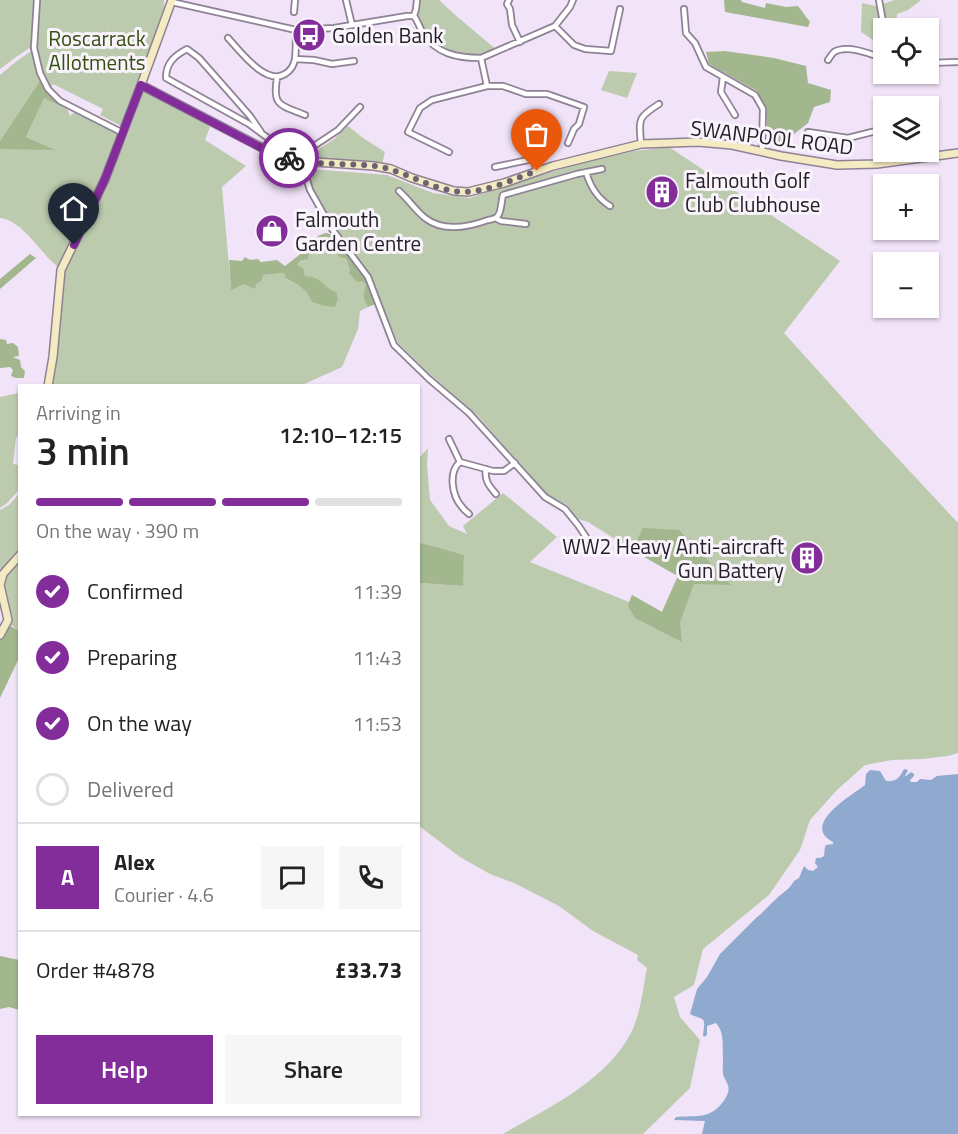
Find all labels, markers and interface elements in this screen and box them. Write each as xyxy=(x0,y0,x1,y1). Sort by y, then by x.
bus stop icon: Golden Bank xyxy=(291,17,327,53)
map controls xyxy=(873,18,939,318)
button: locate xyxy=(873,18,939,84)
place label: Golden Bank xyxy=(332,19,443,51)
park label: Roscarrack Allotments xyxy=(48,22,146,78)
button: layers xyxy=(873,96,939,162)
pin xyxy=(511,109,562,171)
street label: SWANPOOL ROAD xyxy=(689,111,855,163)
icon: bag xyxy=(520,118,553,151)
courier xyxy=(259,128,319,188)
icon: bike xyxy=(273,142,306,175)
place label: Falmouth Golf Club Clubhouse xyxy=(685,164,820,220)
building icon: Falmouth Golf Club Clubhouse xyxy=(644,174,680,210)
button: + xyxy=(873,174,939,240)
pin xyxy=(48,183,99,245)
icon: home xyxy=(57,192,90,225)
place label: Falmouth Garden Centre xyxy=(295,203,421,259)
shop icon: Falmouth Garden Centre xyxy=(254,213,290,249)
button: − xyxy=(873,252,939,318)
text: Arriving in xyxy=(36,397,121,428)
text: 12:10–12:15 xyxy=(279,418,402,452)
text: 3 min xyxy=(36,421,130,480)
text: On the way · 390 m xyxy=(36,515,199,546)
place label: WW2 Heavy Anti-aircraft Gun Battery xyxy=(562,530,785,586)
building icon: WW2 Heavy Anti-aircraft Gun Battery xyxy=(789,540,825,576)
text: Confirmed xyxy=(87,574,183,608)
icon: check xyxy=(36,575,69,608)
text: 11:39 xyxy=(353,576,402,607)
text: Preparing xyxy=(87,640,177,674)
icon: check xyxy=(36,641,69,674)
text: 11:43 xyxy=(353,642,402,673)
text: On the way xyxy=(87,706,192,740)
icon: check xyxy=(36,707,69,740)
text: 11:53 xyxy=(353,708,402,739)
text: Delivered xyxy=(87,772,174,806)
text: Alex xyxy=(114,845,155,879)
button: chat xyxy=(261,846,324,909)
button: phone xyxy=(339,846,402,909)
text: A xyxy=(61,860,74,894)
text: Courier · 4.6 xyxy=(114,879,214,910)
text: Order #4878 xyxy=(36,953,155,987)
text: £33.73 xyxy=(335,953,402,987)
button: Help xyxy=(36,1035,213,1104)
button: Share xyxy=(225,1035,402,1104)

